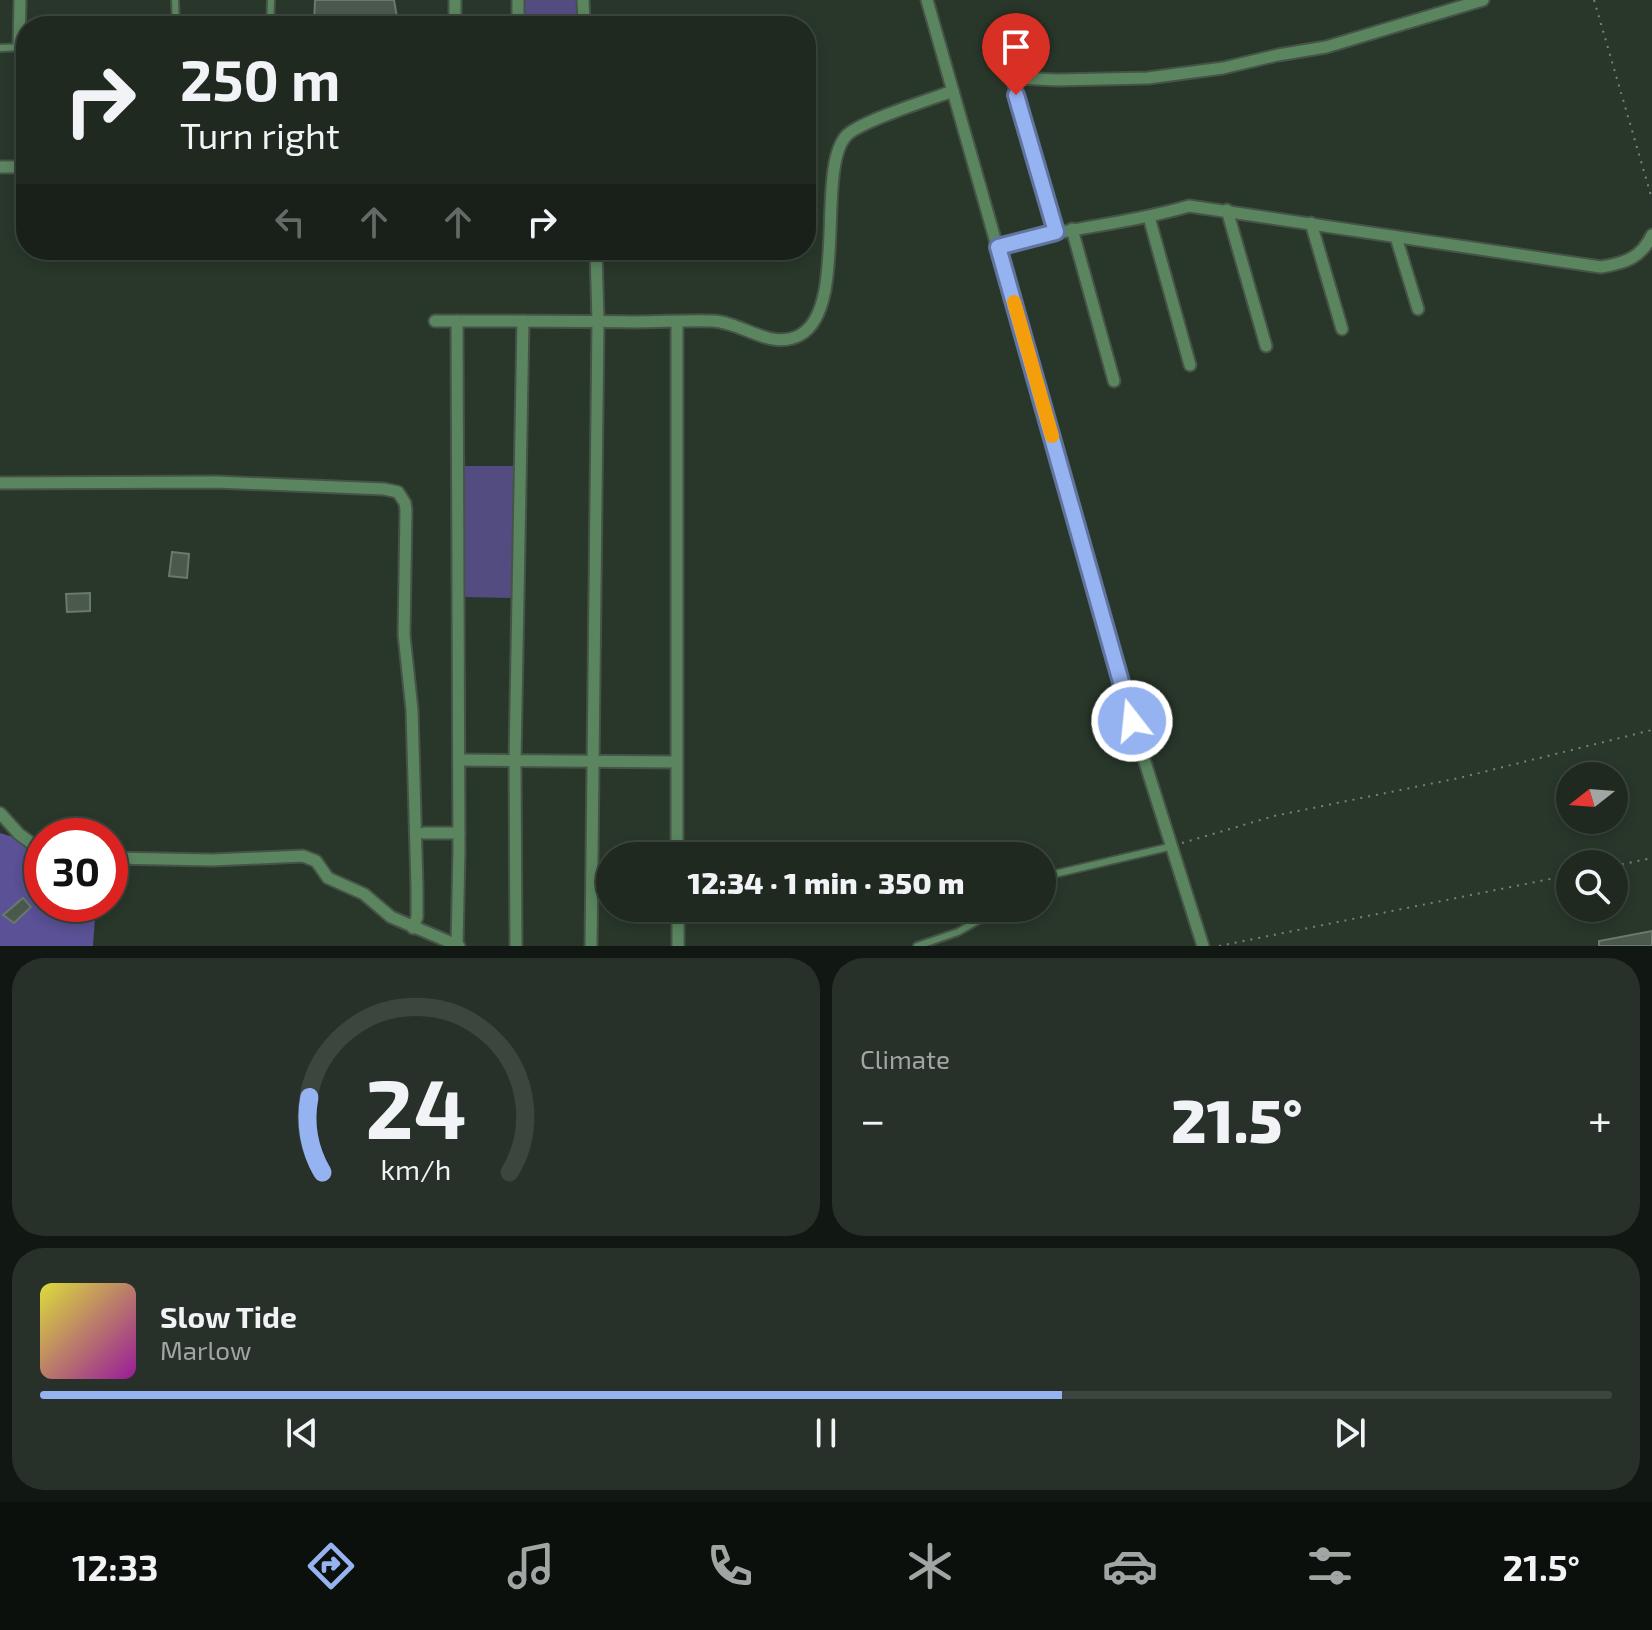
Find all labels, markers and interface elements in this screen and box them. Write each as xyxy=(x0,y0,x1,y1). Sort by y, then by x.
pin xyxy=(982,13,1050,95)
icon: arrive xyxy=(994,25,1038,69)
text: 250 m xyxy=(180,45,340,112)
icon: right xyxy=(48,48,152,152)
text: Turn right xyxy=(180,113,340,156)
icon: left xyxy=(268,200,312,244)
icon: ahead xyxy=(352,200,396,244)
icon: ahead xyxy=(436,200,480,244)
icon: right xyxy=(520,200,564,244)
position arrow xyxy=(1090,679,1174,763)
north arrow xyxy=(1556,762,1628,834)
map controls xyxy=(1556,762,1628,922)
speed limit sign: 30 xyxy=(24,818,128,922)
button: search xyxy=(1556,850,1628,922)
text: 12:34 · 1 min · 350 m xyxy=(688,864,964,900)
text: Climate xyxy=(860,1043,950,1074)
text: 24 xyxy=(365,1056,467,1156)
text: 21.5° xyxy=(1171,1083,1302,1155)
text: − xyxy=(860,1092,886,1145)
text: + xyxy=(1588,1092,1612,1145)
text: km/h xyxy=(381,1151,451,1186)
text: Slow Tide xyxy=(160,1298,297,1334)
text: Marlow xyxy=(160,1334,251,1365)
icon: previous xyxy=(280,1411,324,1455)
icon: pause xyxy=(804,1411,848,1455)
icon: next xyxy=(1328,1411,1372,1455)
icon: directions xyxy=(303,1538,359,1594)
icon: music xyxy=(503,1538,559,1594)
icon: phone xyxy=(702,1538,758,1594)
icon: climate xyxy=(902,1538,958,1594)
icon: car xyxy=(1102,1538,1158,1594)
icon: filters xyxy=(1302,1538,1358,1594)
text: 12:33 xyxy=(72,1545,159,1588)
text: 21.5° xyxy=(1502,1545,1580,1588)

